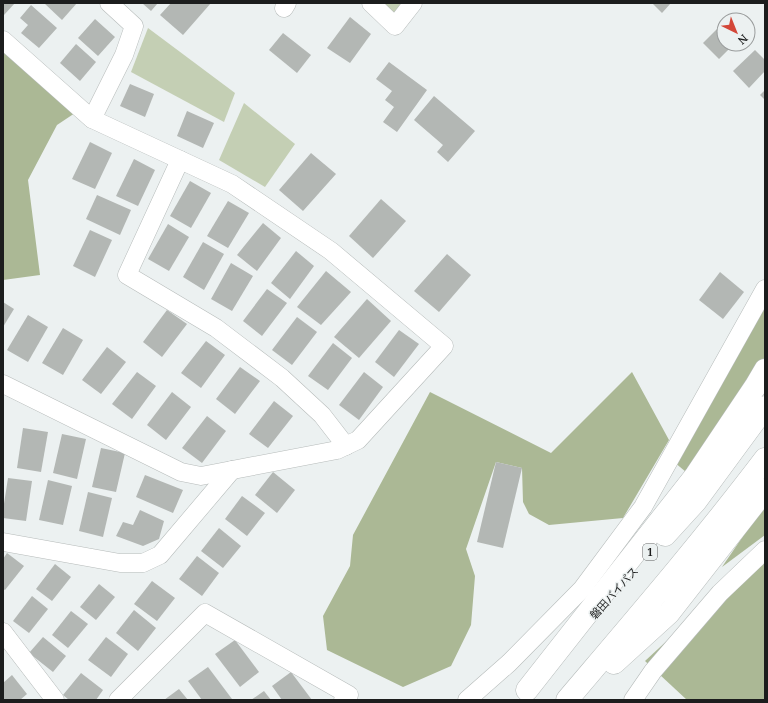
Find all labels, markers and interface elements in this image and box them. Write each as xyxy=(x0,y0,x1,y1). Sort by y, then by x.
north arrow xyxy=(716,12,756,52)
text: N xyxy=(735,31,751,48)
road number: 1 xyxy=(643,544,657,560)
street label: 磐田バイパス xyxy=(586,563,641,622)

